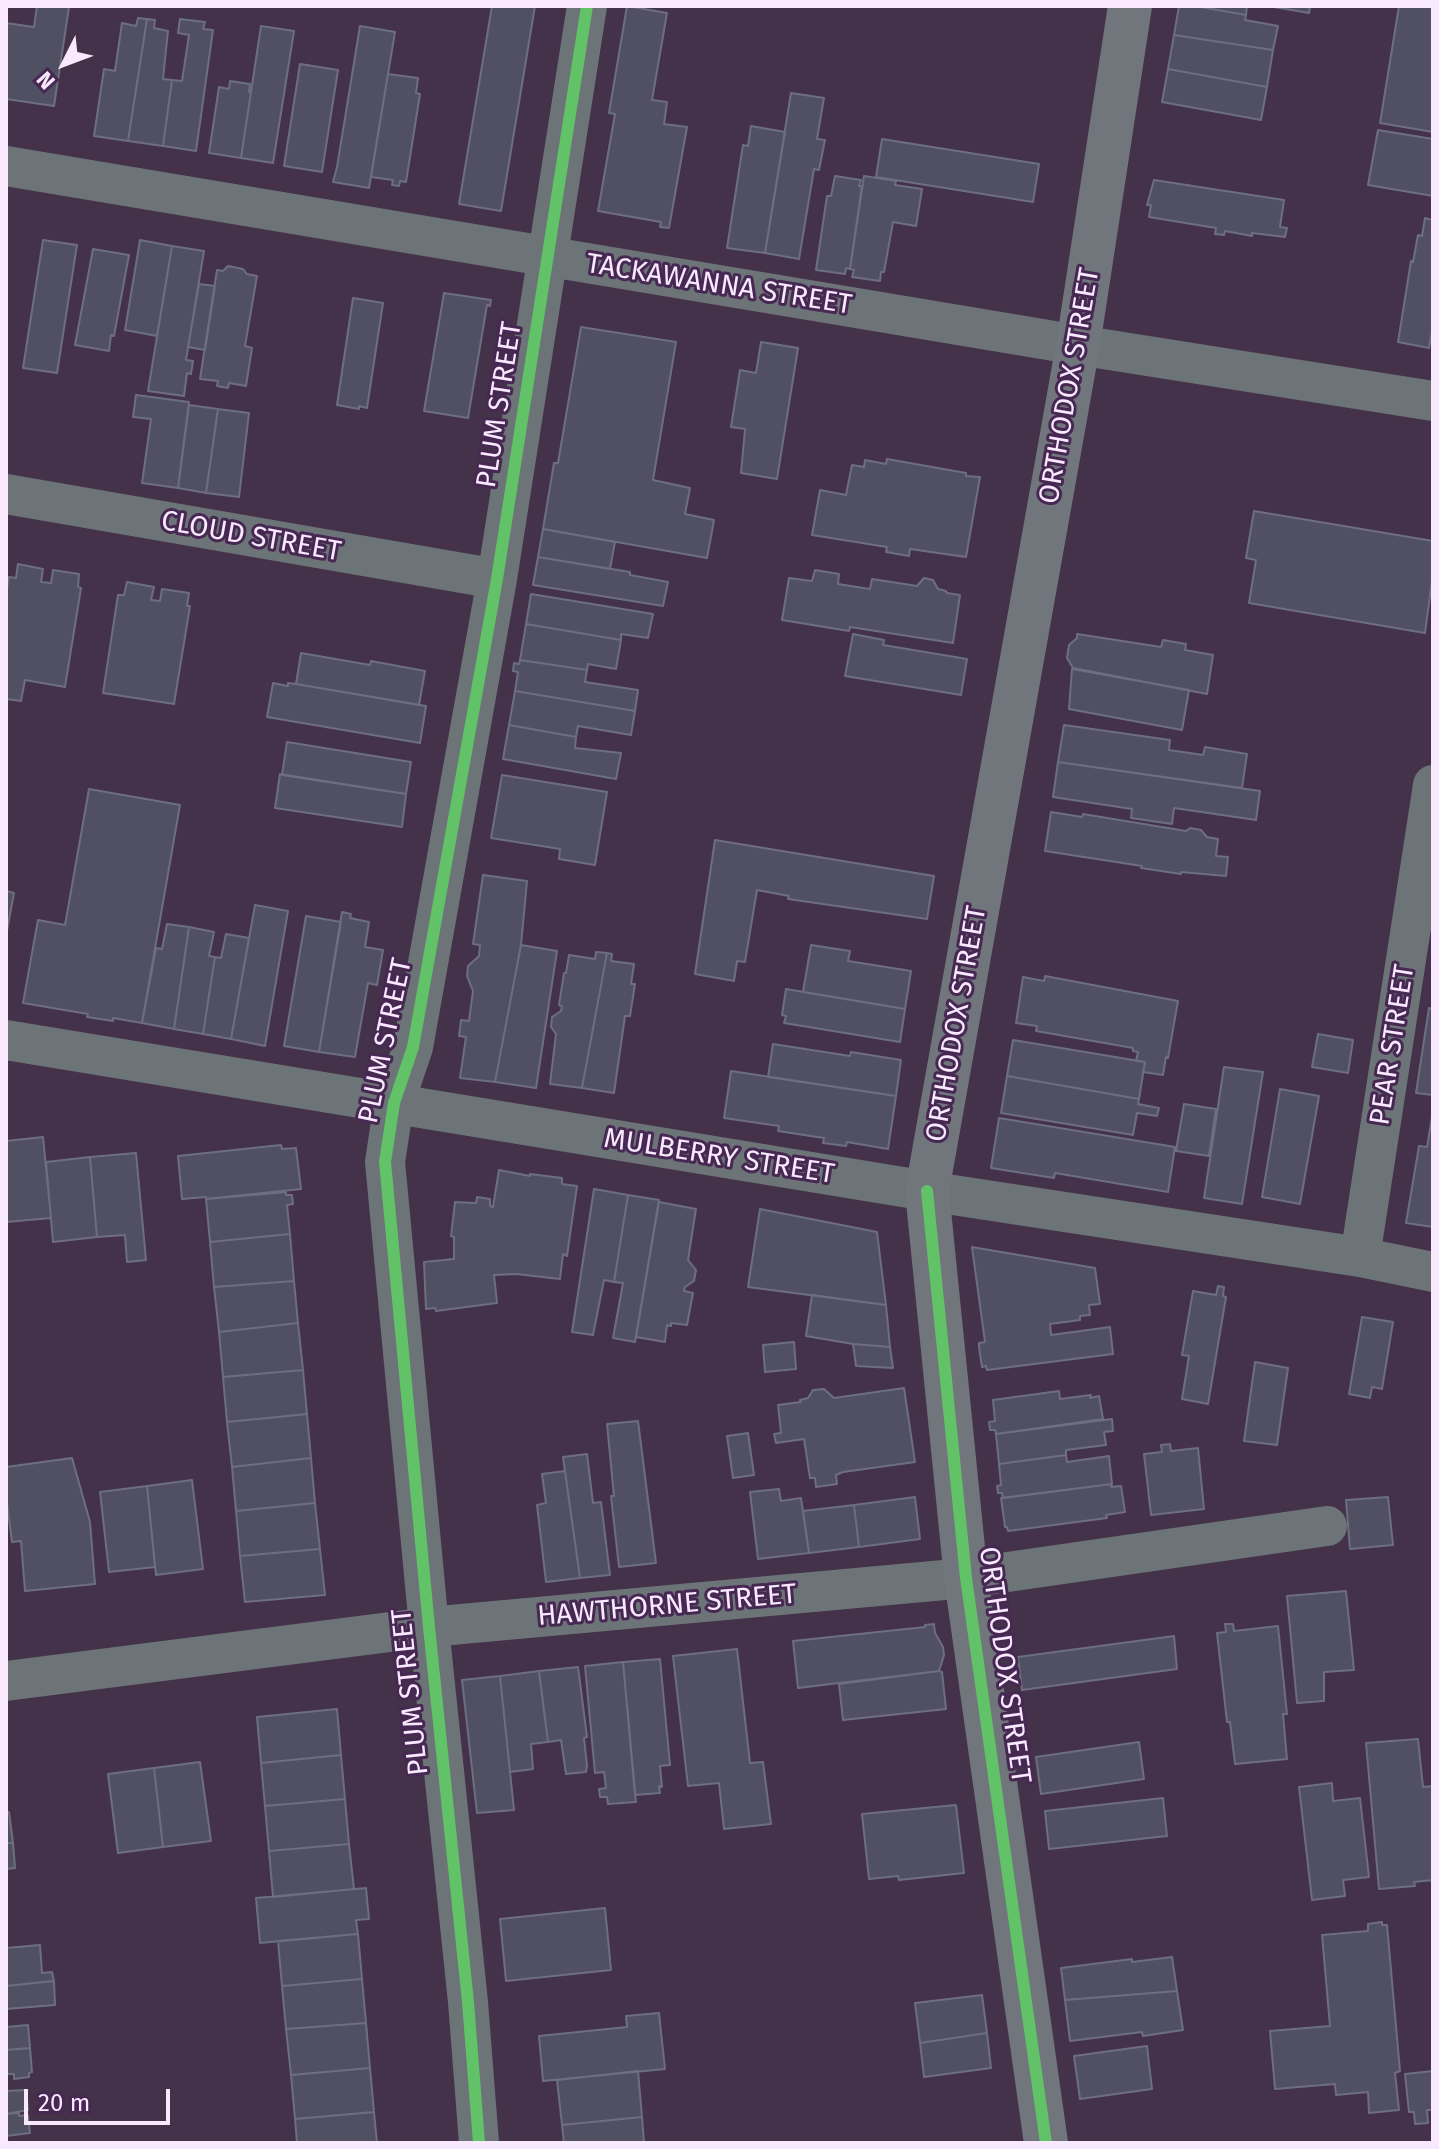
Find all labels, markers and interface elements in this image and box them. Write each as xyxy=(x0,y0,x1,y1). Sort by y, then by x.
north arrow xyxy=(24,24,104,104)
text: N xyxy=(31,66,61,95)
street label: TACKAWANNA STREET xyxy=(584,247,854,323)
street label: ORTHODOX STREET xyxy=(1033,266,1107,506)
street label: PLUM STREET xyxy=(470,320,530,490)
street label: CLOUD STREET xyxy=(158,505,344,569)
street label: ORTHODOX STREET xyxy=(920,904,994,1144)
street label: PLUM STREET xyxy=(352,955,420,1127)
street label: PEAR STREET xyxy=(1364,962,1422,1128)
street label: MULBERRY STREET xyxy=(601,1122,837,1192)
street label: ORTHODOX STREET xyxy=(971,1544,1037,1786)
street label: HAWTHORNE STREET xyxy=(536,1578,798,1634)
street label: PLUM STREET xyxy=(386,1607,436,1777)
scale bar xyxy=(28,2073,174,2123)
text: 20 m xyxy=(38,2089,90,2117)

